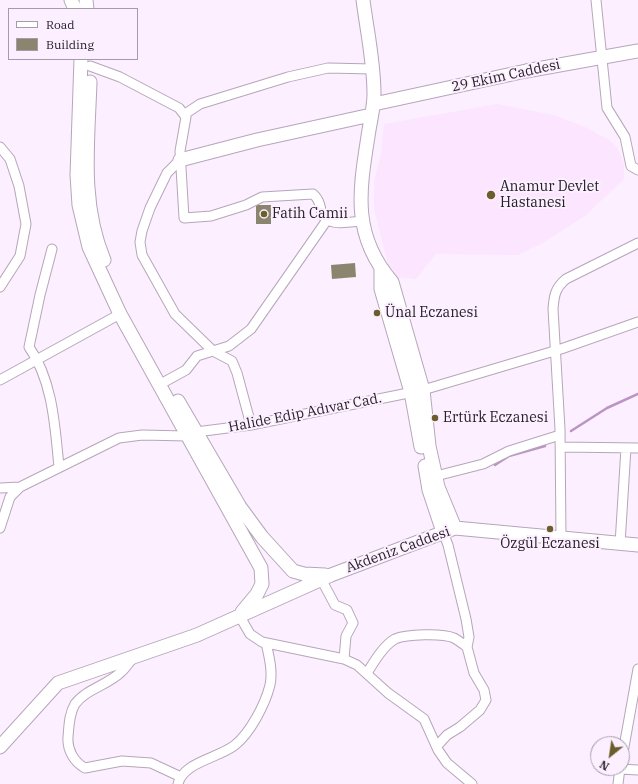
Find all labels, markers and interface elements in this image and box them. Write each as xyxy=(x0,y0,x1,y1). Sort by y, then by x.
legend xyxy=(8,8,138,60)
text: Road xyxy=(46,17,75,32)
text: Building xyxy=(46,37,94,52)
street label: 29 Ekim Caddesi xyxy=(450,56,562,96)
place label: Anamur Devlet Hastanesi xyxy=(500,179,599,212)
marker: Anamur Devlet Hastanesi xyxy=(485,189,497,201)
place label: Fatih Camii xyxy=(272,206,348,222)
marker: Fatih Camii xyxy=(259,209,269,219)
place label: Ünal Eczanesi xyxy=(385,305,478,321)
marker: Ünal Eczanesi xyxy=(372,308,382,318)
street label: Halide Edip Adıvar Cad. xyxy=(227,390,383,436)
place label: Ertürk Eczanesi xyxy=(443,410,548,426)
marker: Ertürk Eczanesi xyxy=(430,413,440,423)
street label: Akdeniz Caddesi xyxy=(344,523,452,577)
marker: Özgül Eczanesi xyxy=(545,524,555,534)
place label: Özgül Eczanesi xyxy=(500,536,600,552)
north arrow xyxy=(590,736,630,776)
text: N xyxy=(597,757,612,774)

